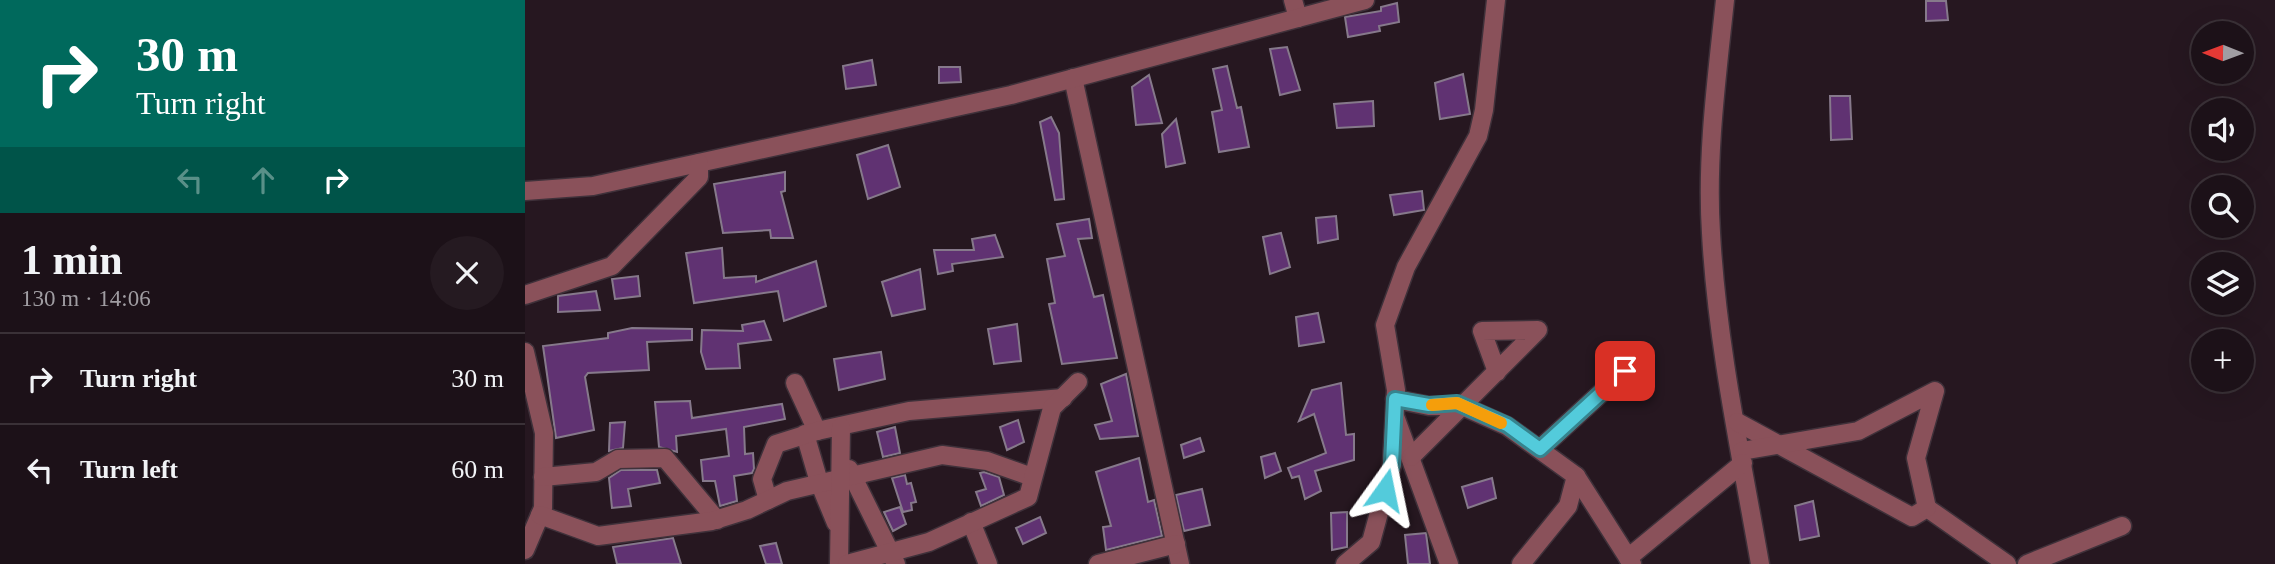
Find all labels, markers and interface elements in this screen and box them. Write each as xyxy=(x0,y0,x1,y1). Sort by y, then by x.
north arrow xyxy=(2191,21,2254,84)
map controls xyxy=(2191,21,2254,392)
text: 30 m xyxy=(136,27,238,82)
icon: right xyxy=(21,28,112,119)
text: Turn right xyxy=(136,85,266,121)
button: sound xyxy=(2191,98,2254,161)
icon: left xyxy=(171,161,209,199)
icon: ahead xyxy=(244,161,282,199)
icon: right xyxy=(317,161,355,199)
button: search xyxy=(2191,175,2254,238)
button: close xyxy=(430,236,504,310)
text: 1 min xyxy=(21,237,123,283)
button: layers xyxy=(2191,252,2254,315)
text: 130 m · 14:06 xyxy=(21,286,151,311)
button: + xyxy=(2191,329,2254,392)
pin xyxy=(1595,341,1655,401)
icon: arrive xyxy=(1606,352,1644,390)
icon: right xyxy=(21,360,59,398)
text: Turn right xyxy=(80,364,197,393)
text: 30 m xyxy=(451,364,504,393)
icon: left xyxy=(21,451,59,489)
position arrow xyxy=(1348,453,1422,527)
text: Turn left xyxy=(80,455,178,484)
text: 60 m xyxy=(451,455,504,484)

